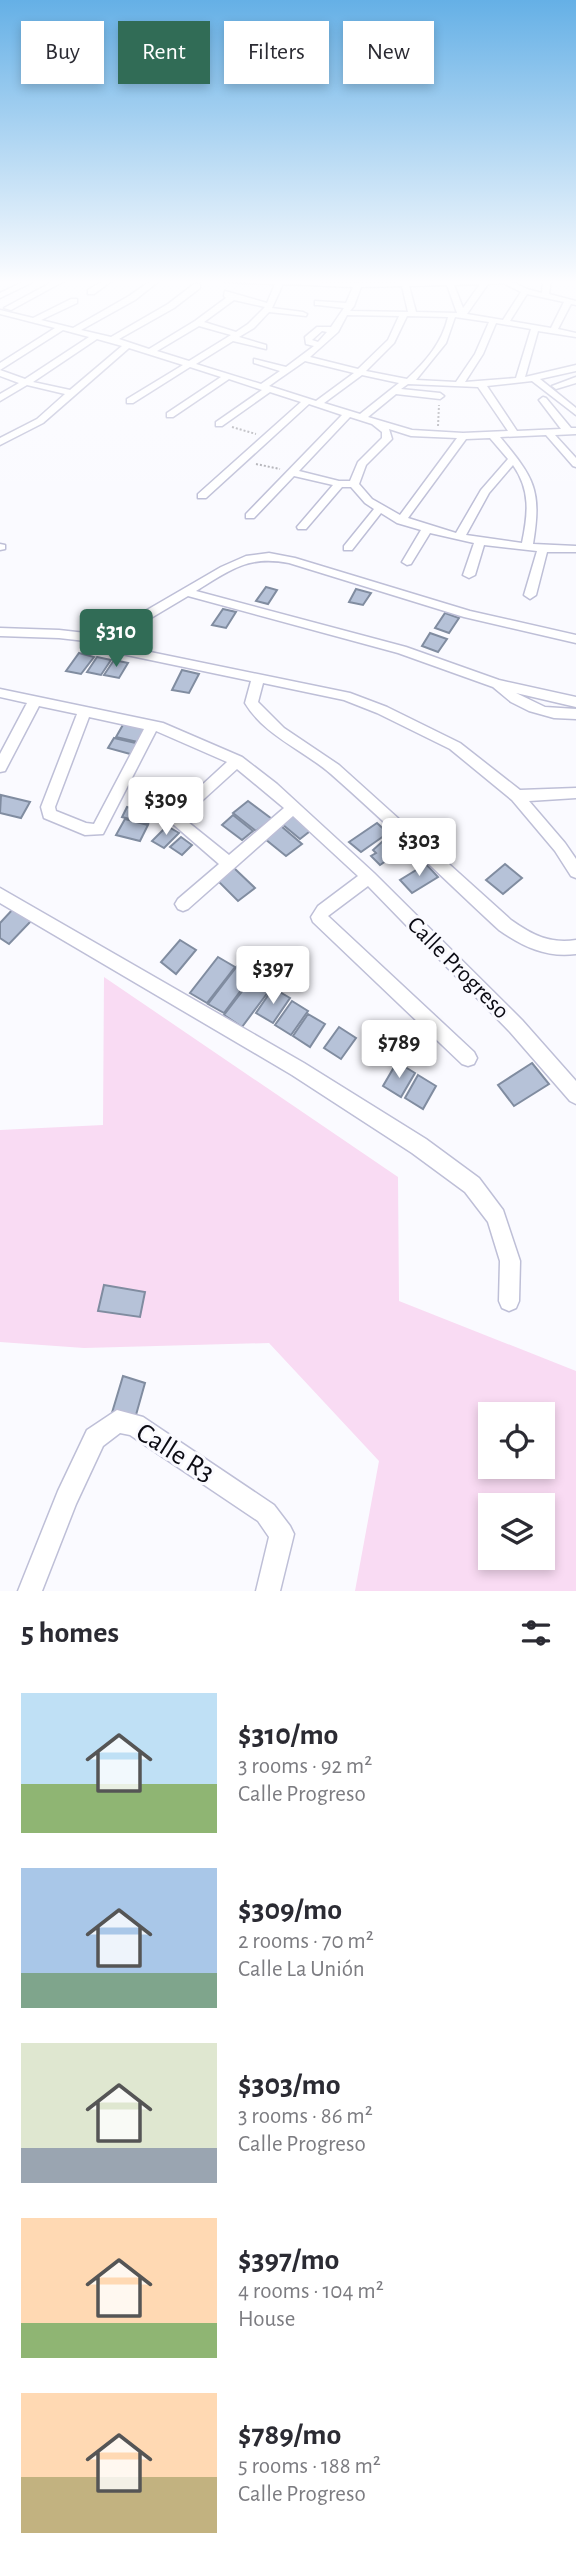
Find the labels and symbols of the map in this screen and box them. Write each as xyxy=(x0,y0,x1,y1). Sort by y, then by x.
pin: $310 xyxy=(75,610,157,669)
pin: $309 xyxy=(125,778,207,837)
pin: $303 xyxy=(378,818,460,878)
street label: Calle Progreso xyxy=(402,912,514,1024)
pin: $397 xyxy=(232,946,314,1006)
pin: $789 xyxy=(358,1020,440,1080)
street label: Calle R3 xyxy=(131,1418,219,1488)

